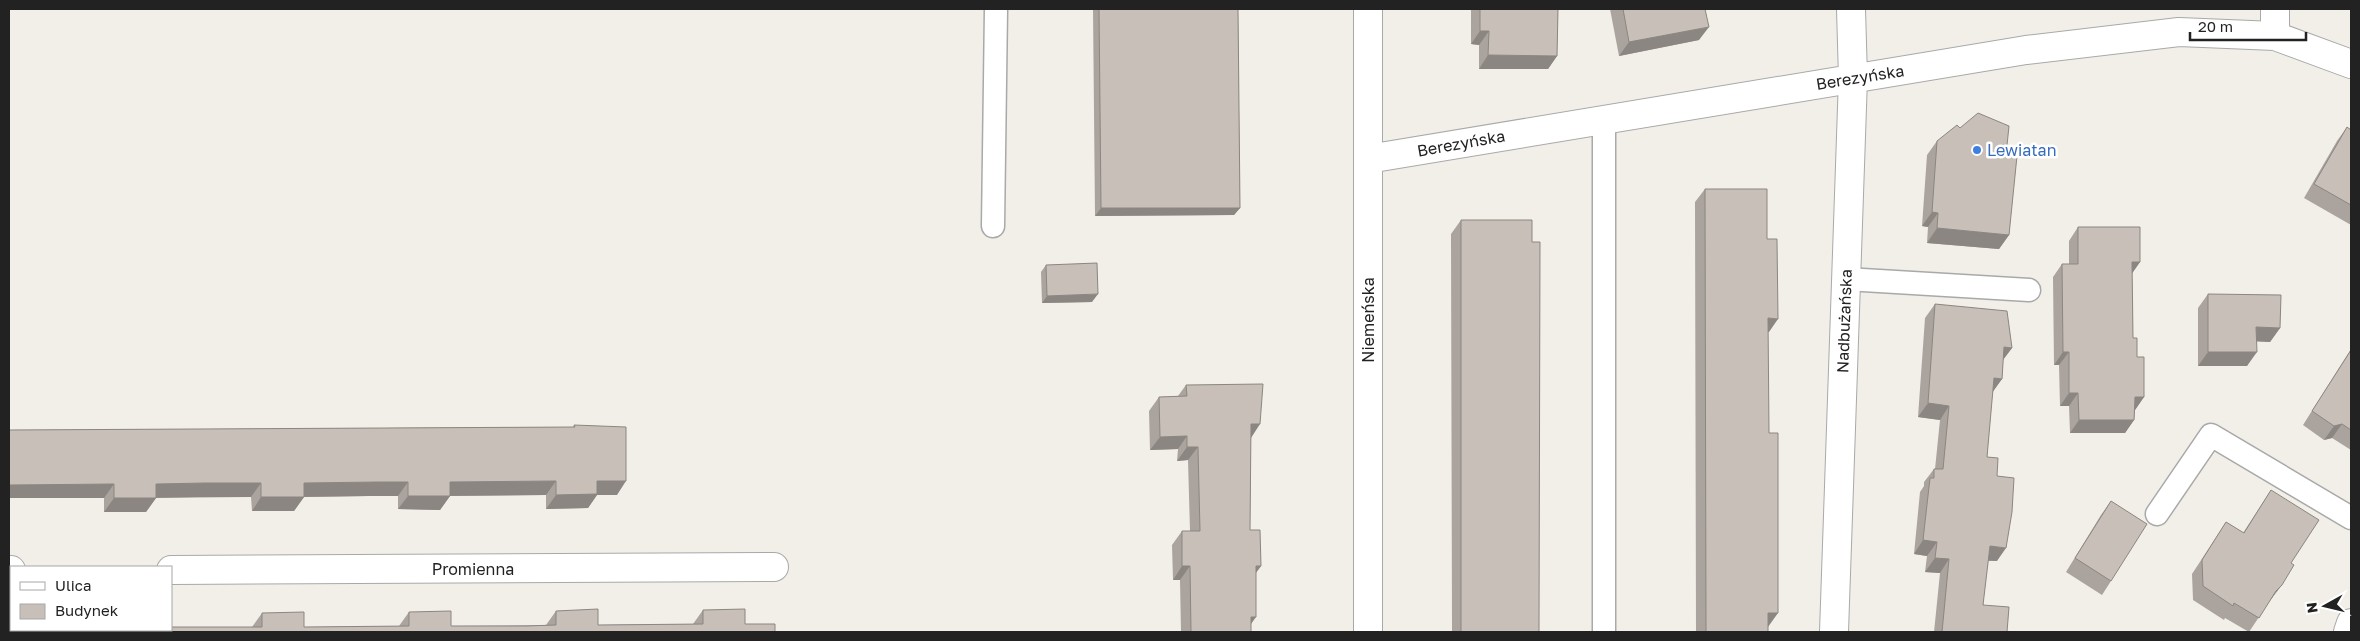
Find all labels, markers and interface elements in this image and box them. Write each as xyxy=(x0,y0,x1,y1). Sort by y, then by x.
scale bar xyxy=(2190,10,2306,42)
text: 20 m xyxy=(2198,17,2233,35)
street label: Berezyńska xyxy=(1815,60,1905,94)
street label: Berezyńska xyxy=(1415,125,1507,161)
place label: Lewiatan xyxy=(1987,140,2057,160)
marker: Lewiatan xyxy=(1971,144,1983,156)
street label: Nadbużańska xyxy=(1832,269,1856,373)
street label: Niemeńska xyxy=(1358,277,1378,363)
street label: Promienna xyxy=(432,559,514,579)
legend xyxy=(10,566,172,631)
text: Ulica xyxy=(55,576,91,594)
north arrow xyxy=(2300,581,2350,631)
text: Budynek xyxy=(55,601,119,619)
text: N xyxy=(2302,601,2321,614)

